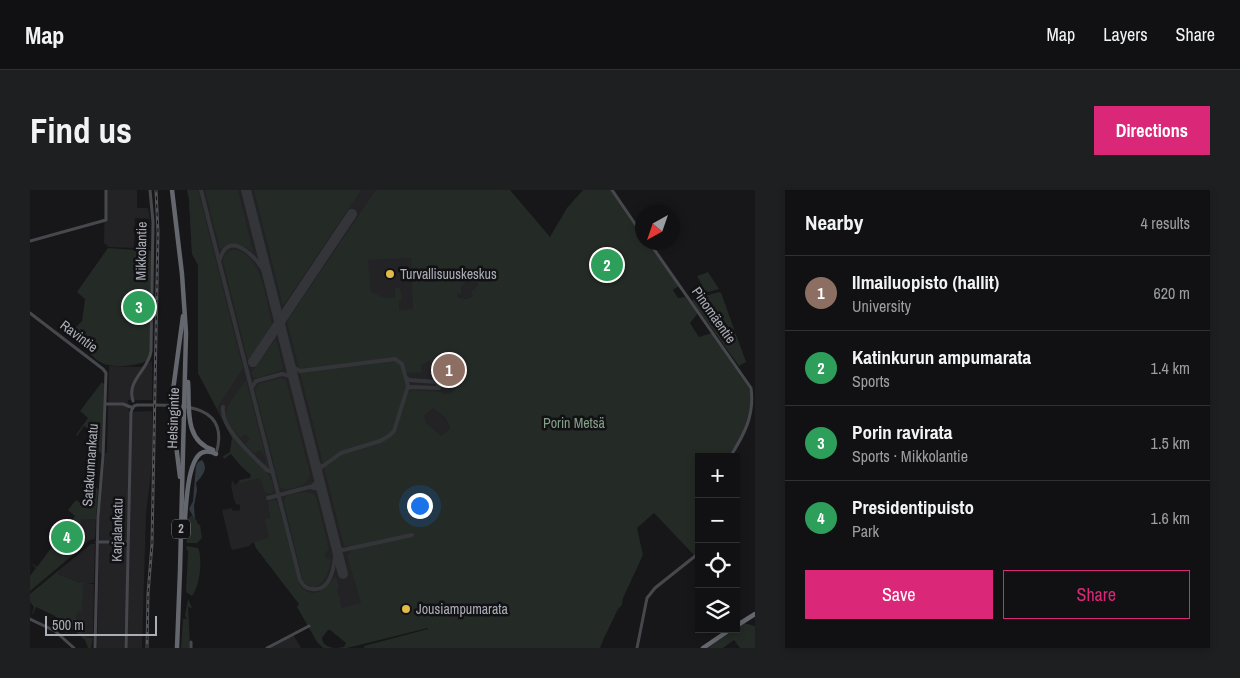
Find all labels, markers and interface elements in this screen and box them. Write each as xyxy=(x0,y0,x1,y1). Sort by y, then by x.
text: Map xyxy=(25,19,64,51)
text: Map xyxy=(1047,22,1075,47)
text: Layers xyxy=(1103,22,1148,47)
text: Share xyxy=(1176,22,1215,47)
button: Directions xyxy=(1094,106,1210,155)
text: Find us xyxy=(30,107,132,154)
north arrow xyxy=(635,205,680,250)
text: Nearby xyxy=(805,208,863,237)
text: 4 results xyxy=(1140,212,1190,234)
street label: Mikkolantie xyxy=(131,221,151,281)
pin: 2 xyxy=(591,246,623,284)
place label: Turvallisuuskeskus xyxy=(400,265,497,283)
marker: Turvallisuuskeskus xyxy=(384,268,396,280)
text: Ilmailuopisto (hallit) xyxy=(852,269,999,295)
text: 1 xyxy=(817,282,825,304)
text: 620 m xyxy=(1154,282,1190,304)
street label: Pinomäentie xyxy=(688,283,740,347)
pin: 3 xyxy=(123,288,155,326)
text: University xyxy=(852,295,911,317)
street label: Ravintie xyxy=(57,316,101,356)
text: Katinkurun ampumarata xyxy=(852,344,1031,370)
pin: 1 xyxy=(433,351,465,389)
text: 2 xyxy=(817,357,825,379)
text: 1.4 km xyxy=(1151,357,1190,379)
text: Sports xyxy=(852,370,890,392)
street label: Helsingintie xyxy=(163,387,183,449)
park label: Porin Metsä xyxy=(543,414,606,432)
text: Porin ravirata xyxy=(852,419,952,445)
street label: Satakunnankatu xyxy=(78,423,102,507)
text: 3 xyxy=(817,432,825,454)
text: 1.5 km xyxy=(1151,432,1190,454)
text: Sports · Mikkolantie xyxy=(852,445,968,467)
map controls xyxy=(695,453,740,633)
button: + xyxy=(695,453,740,498)
your location xyxy=(407,493,433,519)
text: Presidentipuisto xyxy=(852,494,974,520)
street label: Karjalankatu xyxy=(107,498,127,562)
button: − xyxy=(695,498,740,543)
text: 4 xyxy=(817,507,825,529)
text: 1.6 km xyxy=(1151,507,1190,529)
pin: 4 xyxy=(51,518,83,556)
road number: 2 xyxy=(172,519,190,538)
text: Park xyxy=(852,520,879,542)
button: locate xyxy=(695,543,740,588)
button: Save xyxy=(805,570,993,619)
button: Share xyxy=(1003,570,1190,619)
button: layers xyxy=(695,588,740,633)
place label: Jousiampumarata xyxy=(416,600,508,618)
marker: Jousiampumarata xyxy=(400,603,412,615)
scale bar xyxy=(45,613,158,636)
text: 500 m xyxy=(52,616,84,634)

